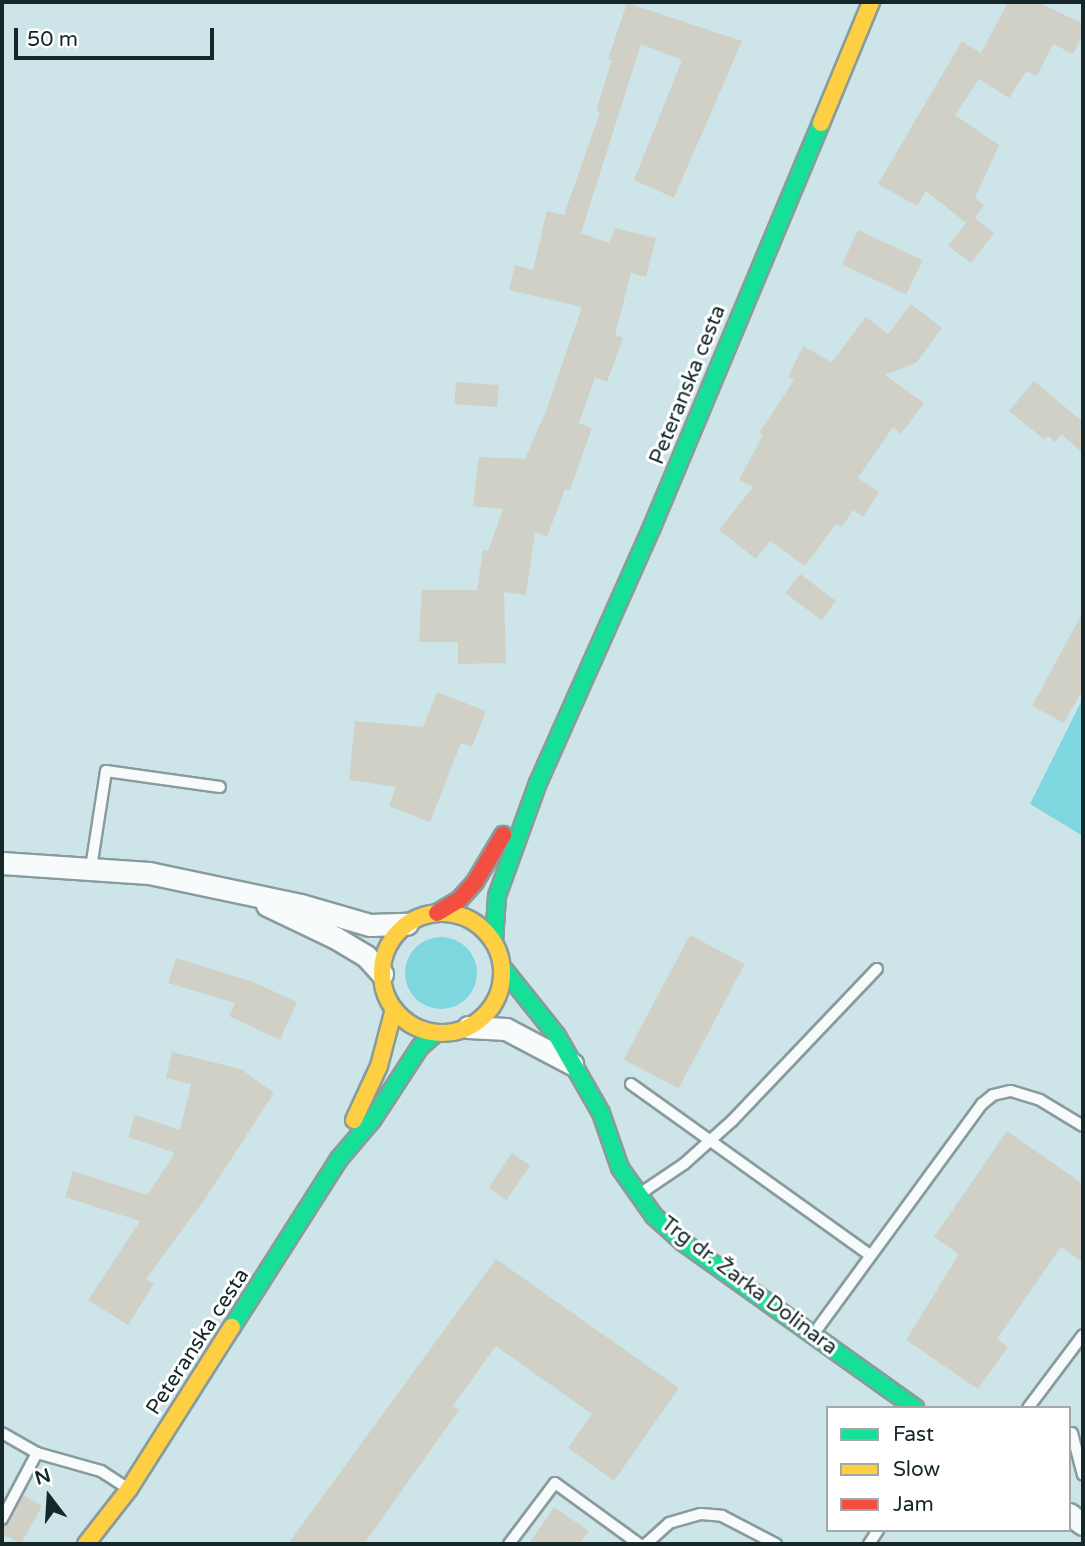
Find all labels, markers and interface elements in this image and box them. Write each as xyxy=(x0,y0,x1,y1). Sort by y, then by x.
scale bar xyxy=(18,14,217,58)
text: 50 m xyxy=(27,27,78,52)
street label: Peteranska cesta xyxy=(645,302,731,468)
street label: Trg dr. Žarka Dolinara xyxy=(656,1211,842,1361)
street label: Peteranska cesta xyxy=(141,1264,255,1420)
legend xyxy=(826,1406,1071,1532)
text: Fast xyxy=(893,1422,934,1447)
text: Slow xyxy=(893,1457,940,1482)
north arrow xyxy=(14,1462,84,1532)
text: N xyxy=(32,1464,53,1490)
text: Jam xyxy=(893,1492,934,1517)

